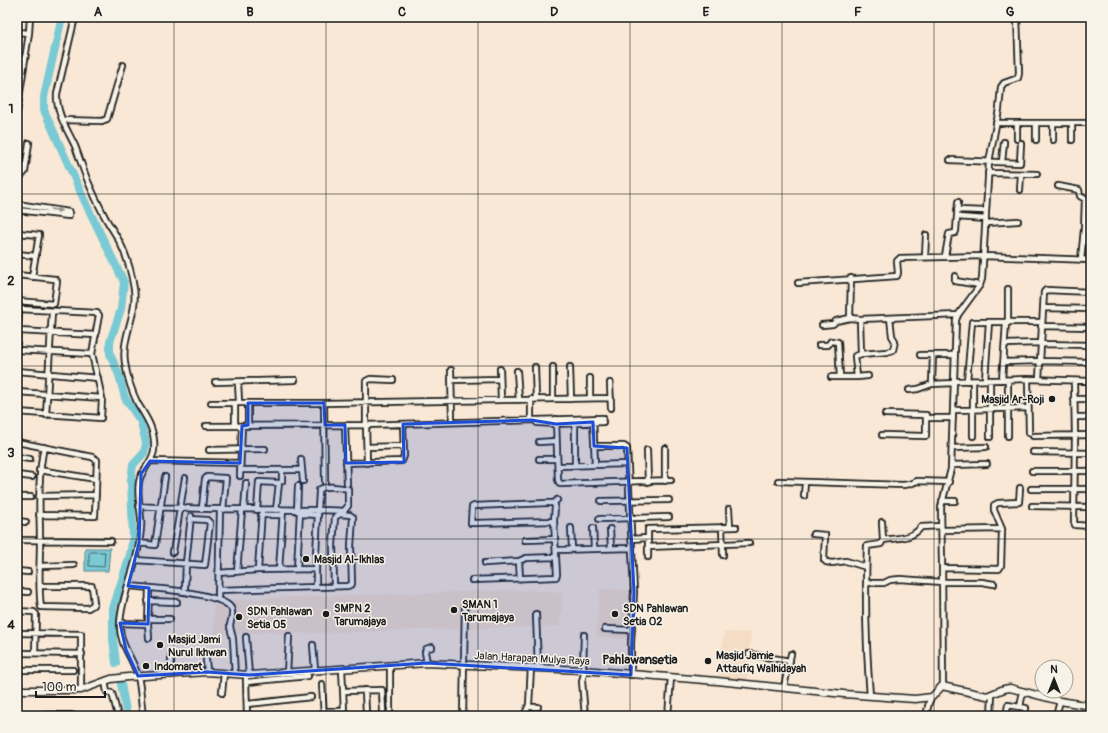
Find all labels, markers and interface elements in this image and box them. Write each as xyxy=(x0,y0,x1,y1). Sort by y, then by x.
text: A xyxy=(94,4,103,20)
text: B xyxy=(246,4,254,20)
text: C xyxy=(398,4,406,20)
text: D xyxy=(550,4,558,20)
text: E xyxy=(703,4,710,20)
text: F xyxy=(854,4,862,20)
text: G xyxy=(1006,4,1015,20)
text: 1 xyxy=(8,101,14,117)
one-way arrow xyxy=(49,207,62,213)
text: 2 xyxy=(7,273,15,289)
place label: Masjid Ar-Roji xyxy=(981,393,1044,406)
marker: Masjid Ar-Roji xyxy=(1047,394,1057,404)
text: 3 xyxy=(7,445,15,461)
place label: Masjid Al-Ikhlas xyxy=(314,553,384,566)
marker: Masjid Al-Ikhlas xyxy=(301,554,311,564)
place label: SMAN 1 Tarumajaya xyxy=(461,598,514,624)
place label: SMPN 2 Tarumajaya xyxy=(333,602,386,628)
place label: SDN Pahlawan Setia 02 xyxy=(623,602,688,628)
place label: SDN Pahlawan Setia 05 xyxy=(247,605,312,631)
marker: SMAN 1 Tarumajaya xyxy=(449,605,459,615)
marker: SMPN 2 Tarumajaya xyxy=(321,609,331,619)
marker: SDN Pahlawan Setia 02 xyxy=(610,609,620,619)
marker: SDN Pahlawan Setia 05 xyxy=(234,612,244,622)
text: 4 xyxy=(7,617,15,633)
place label: Masjid Jami Nurul Ikhwan xyxy=(168,633,227,659)
marker: Masjid Jami Nurul Ikhwan xyxy=(155,640,165,650)
street label: Jalan Harapan Mulya Raya xyxy=(474,649,590,668)
place label: Masjid Jamie Attaufiq Walhidayah xyxy=(716,649,806,675)
district label: Pahlawansetia xyxy=(602,652,678,668)
marker: Masjid Jamie Attaufiq Walhidayah xyxy=(703,656,713,666)
north arrow xyxy=(1034,659,1074,699)
place label: Indomaret xyxy=(154,660,203,673)
marker: Indomaret xyxy=(141,661,151,671)
text: N xyxy=(1050,663,1058,676)
scale bar xyxy=(36,673,105,699)
text: 100 m xyxy=(42,680,77,695)

